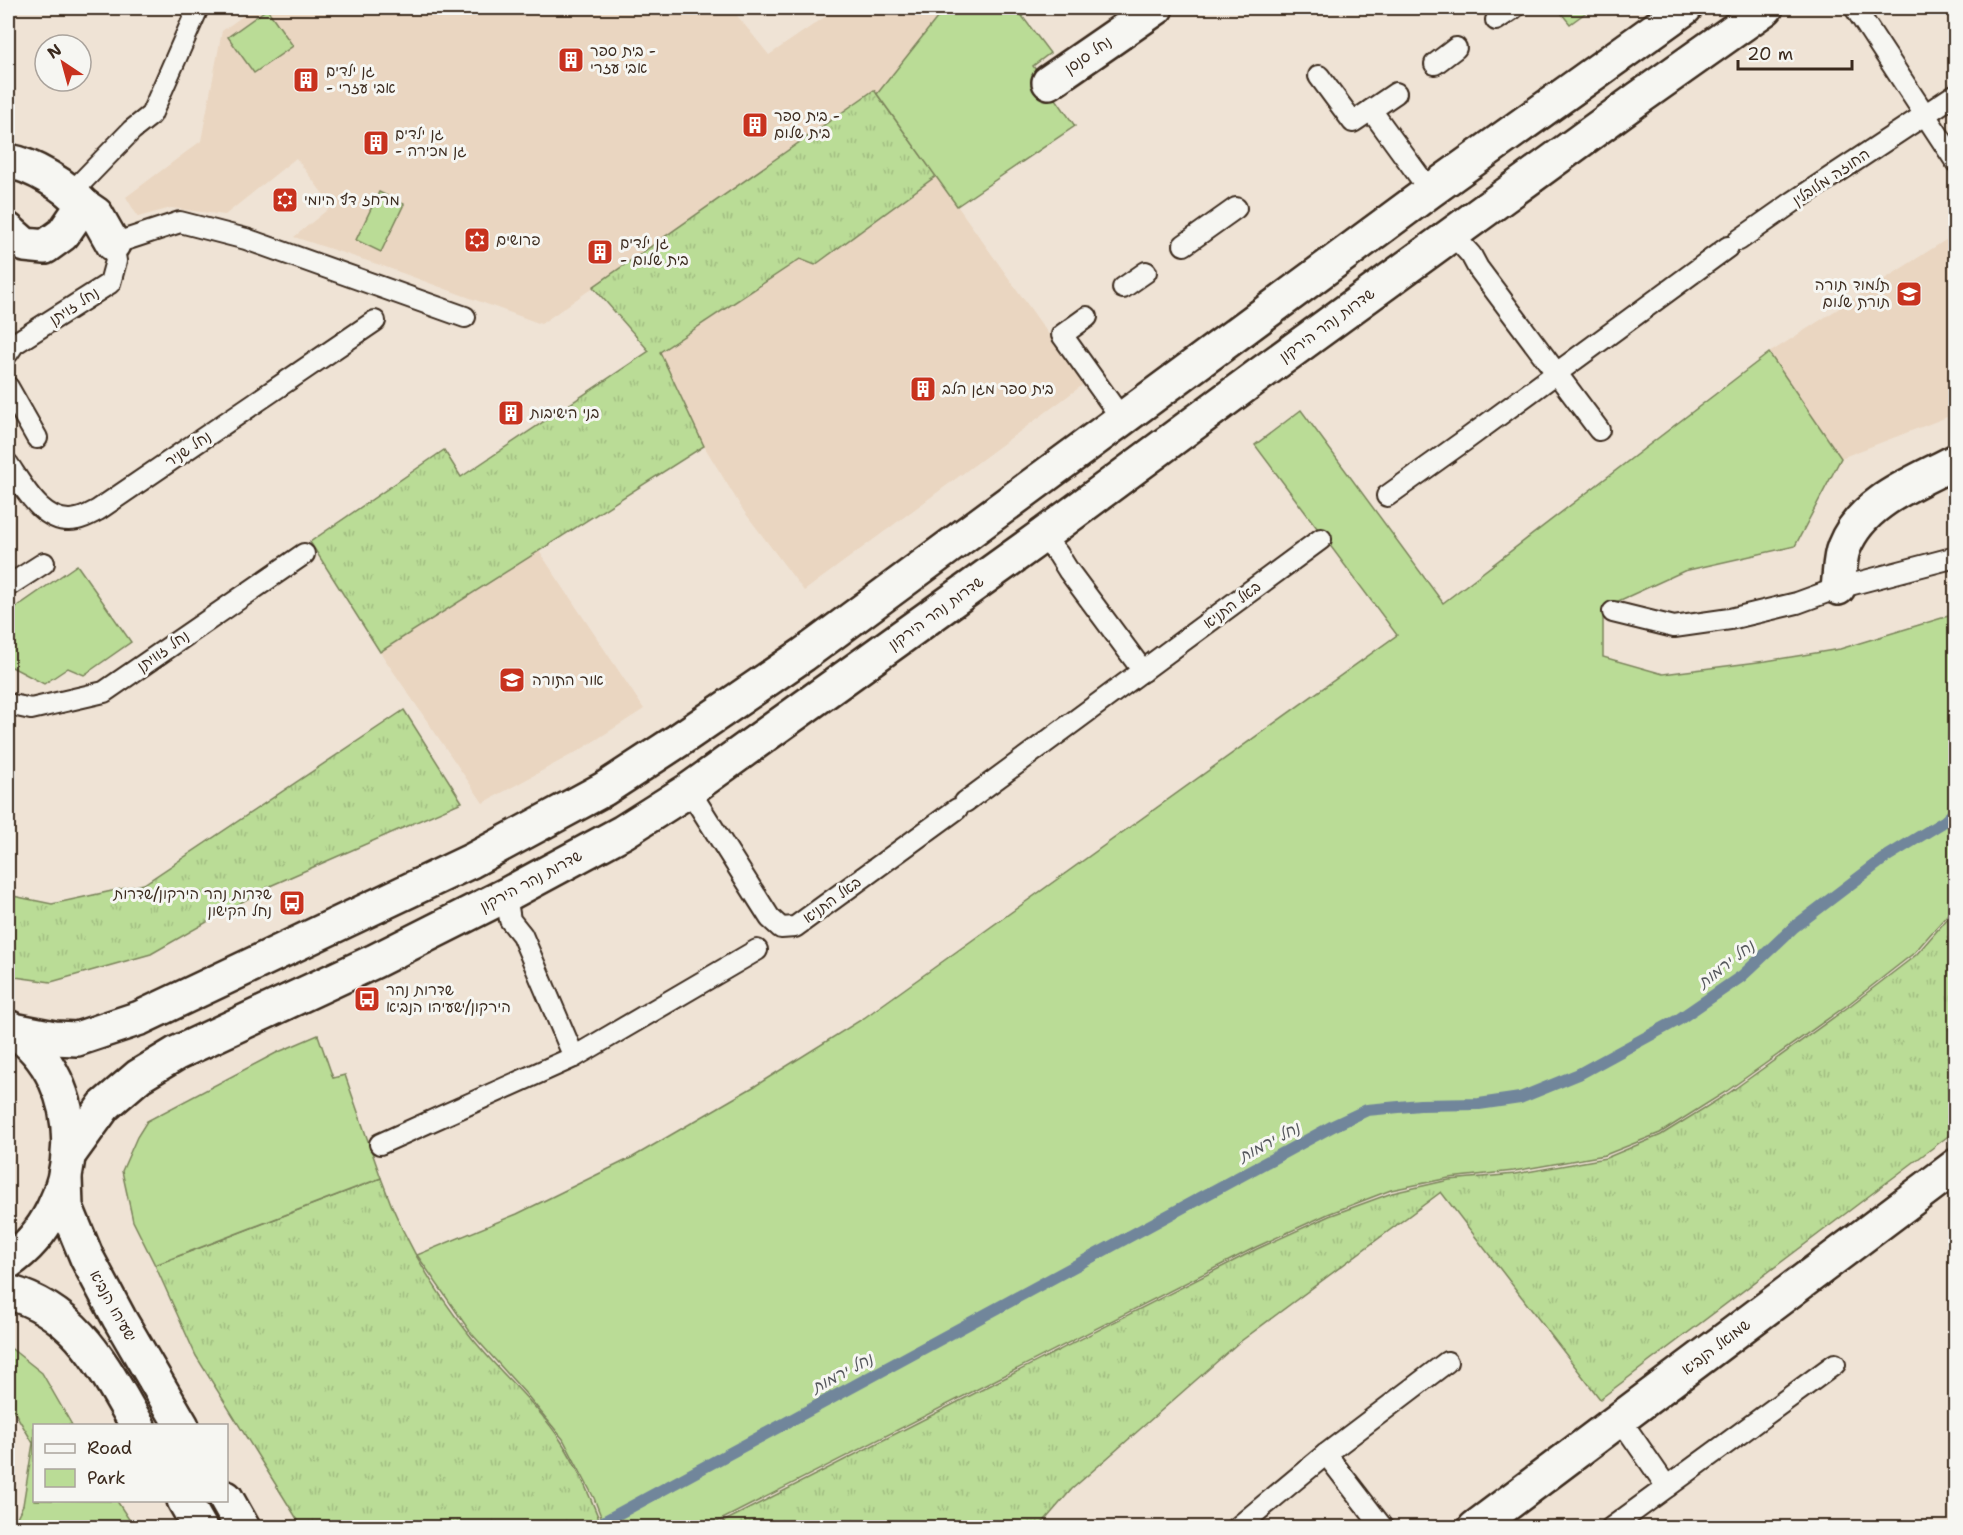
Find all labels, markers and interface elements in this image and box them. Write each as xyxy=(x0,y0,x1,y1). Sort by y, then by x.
street label: נחל סנסן xyxy=(1061,32,1115,78)
north arrow xyxy=(33,33,93,93)
scale bar xyxy=(1738,33,1852,71)
text: N xyxy=(43,39,66,63)
place label: בית ספר - אבי עזרי xyxy=(590,41,656,78)
text: 20 m xyxy=(1747,42,1793,66)
building icon: בית ספר - אבי עזרי xyxy=(556,45,586,75)
place label: גן ילדים - אבי עזרי xyxy=(326,61,396,98)
building icon: גן ילדים - אבי עזרי xyxy=(291,65,321,95)
place label: בית ספר - בית שלום xyxy=(774,106,840,143)
building icon: בית ספר - בית שלום xyxy=(740,110,770,140)
place label: גן ילדים - גן מכירה xyxy=(395,124,467,161)
building icon: גן ילדים - גן מכירה xyxy=(361,128,391,158)
street label: החוזה מלובלין xyxy=(1788,144,1874,210)
synagogue icon: מרחז דף היומי xyxy=(270,185,300,215)
place label: מרחז דף היומי xyxy=(304,190,400,210)
synagogue icon: פרושים xyxy=(462,225,492,255)
place label: פרושים xyxy=(496,230,541,250)
place label: גן ילדים - בית שלום xyxy=(620,233,689,270)
building icon: גן ילדים - בית שלום xyxy=(585,237,615,267)
place label: תלמוד תורה תורת שלום xyxy=(1815,275,1890,312)
school or university icon: תלמוד תורה תורת שלום xyxy=(1894,279,1924,309)
street label: נחל זויתן xyxy=(45,283,103,329)
street label: שדרות נהר הירקון xyxy=(1275,284,1379,366)
building icon: בית ספר מגן הלב xyxy=(908,374,938,404)
place label: בית ספר מגן הלב xyxy=(942,379,1054,399)
building icon: בני הישיבות xyxy=(496,398,526,428)
place label: בני הישיבות xyxy=(529,403,599,423)
street label: נחל שניר xyxy=(161,426,215,472)
street label: שדרות נהר הירקון xyxy=(884,572,988,654)
street label: באל התניא xyxy=(1199,577,1265,633)
street label: נחל זוויתן xyxy=(133,626,193,676)
school or university icon: אור התורה xyxy=(497,665,527,695)
place label: אור התורה xyxy=(532,670,604,690)
street label: שדרות נהר הירקון xyxy=(476,846,586,916)
street label: באל התניא xyxy=(799,872,865,928)
place label: שדרות נהר הירקון/שדרות נחל הקישון xyxy=(113,884,272,921)
bus stop icon: שדרות נהר הירקון/שדרות נחל הקישון xyxy=(277,888,307,918)
water label: נחל ירמות xyxy=(1692,935,1760,994)
place label: שדרות נהר הירקון/ישעיהו הנביא xyxy=(386,980,511,1017)
bus stop icon: שדרות נהר הירקון/ישעיהו הנביא xyxy=(352,984,382,1014)
water label: נחל ירמות xyxy=(1233,1117,1304,1168)
street label: ישעיהו הנביא xyxy=(85,1267,141,1345)
street label: שמואל הנביא xyxy=(1677,1315,1755,1379)
water label: נחל ירמות xyxy=(806,1348,877,1399)
legend xyxy=(33,1424,228,1502)
text: Road xyxy=(87,1436,132,1460)
text: Park xyxy=(87,1466,126,1490)

